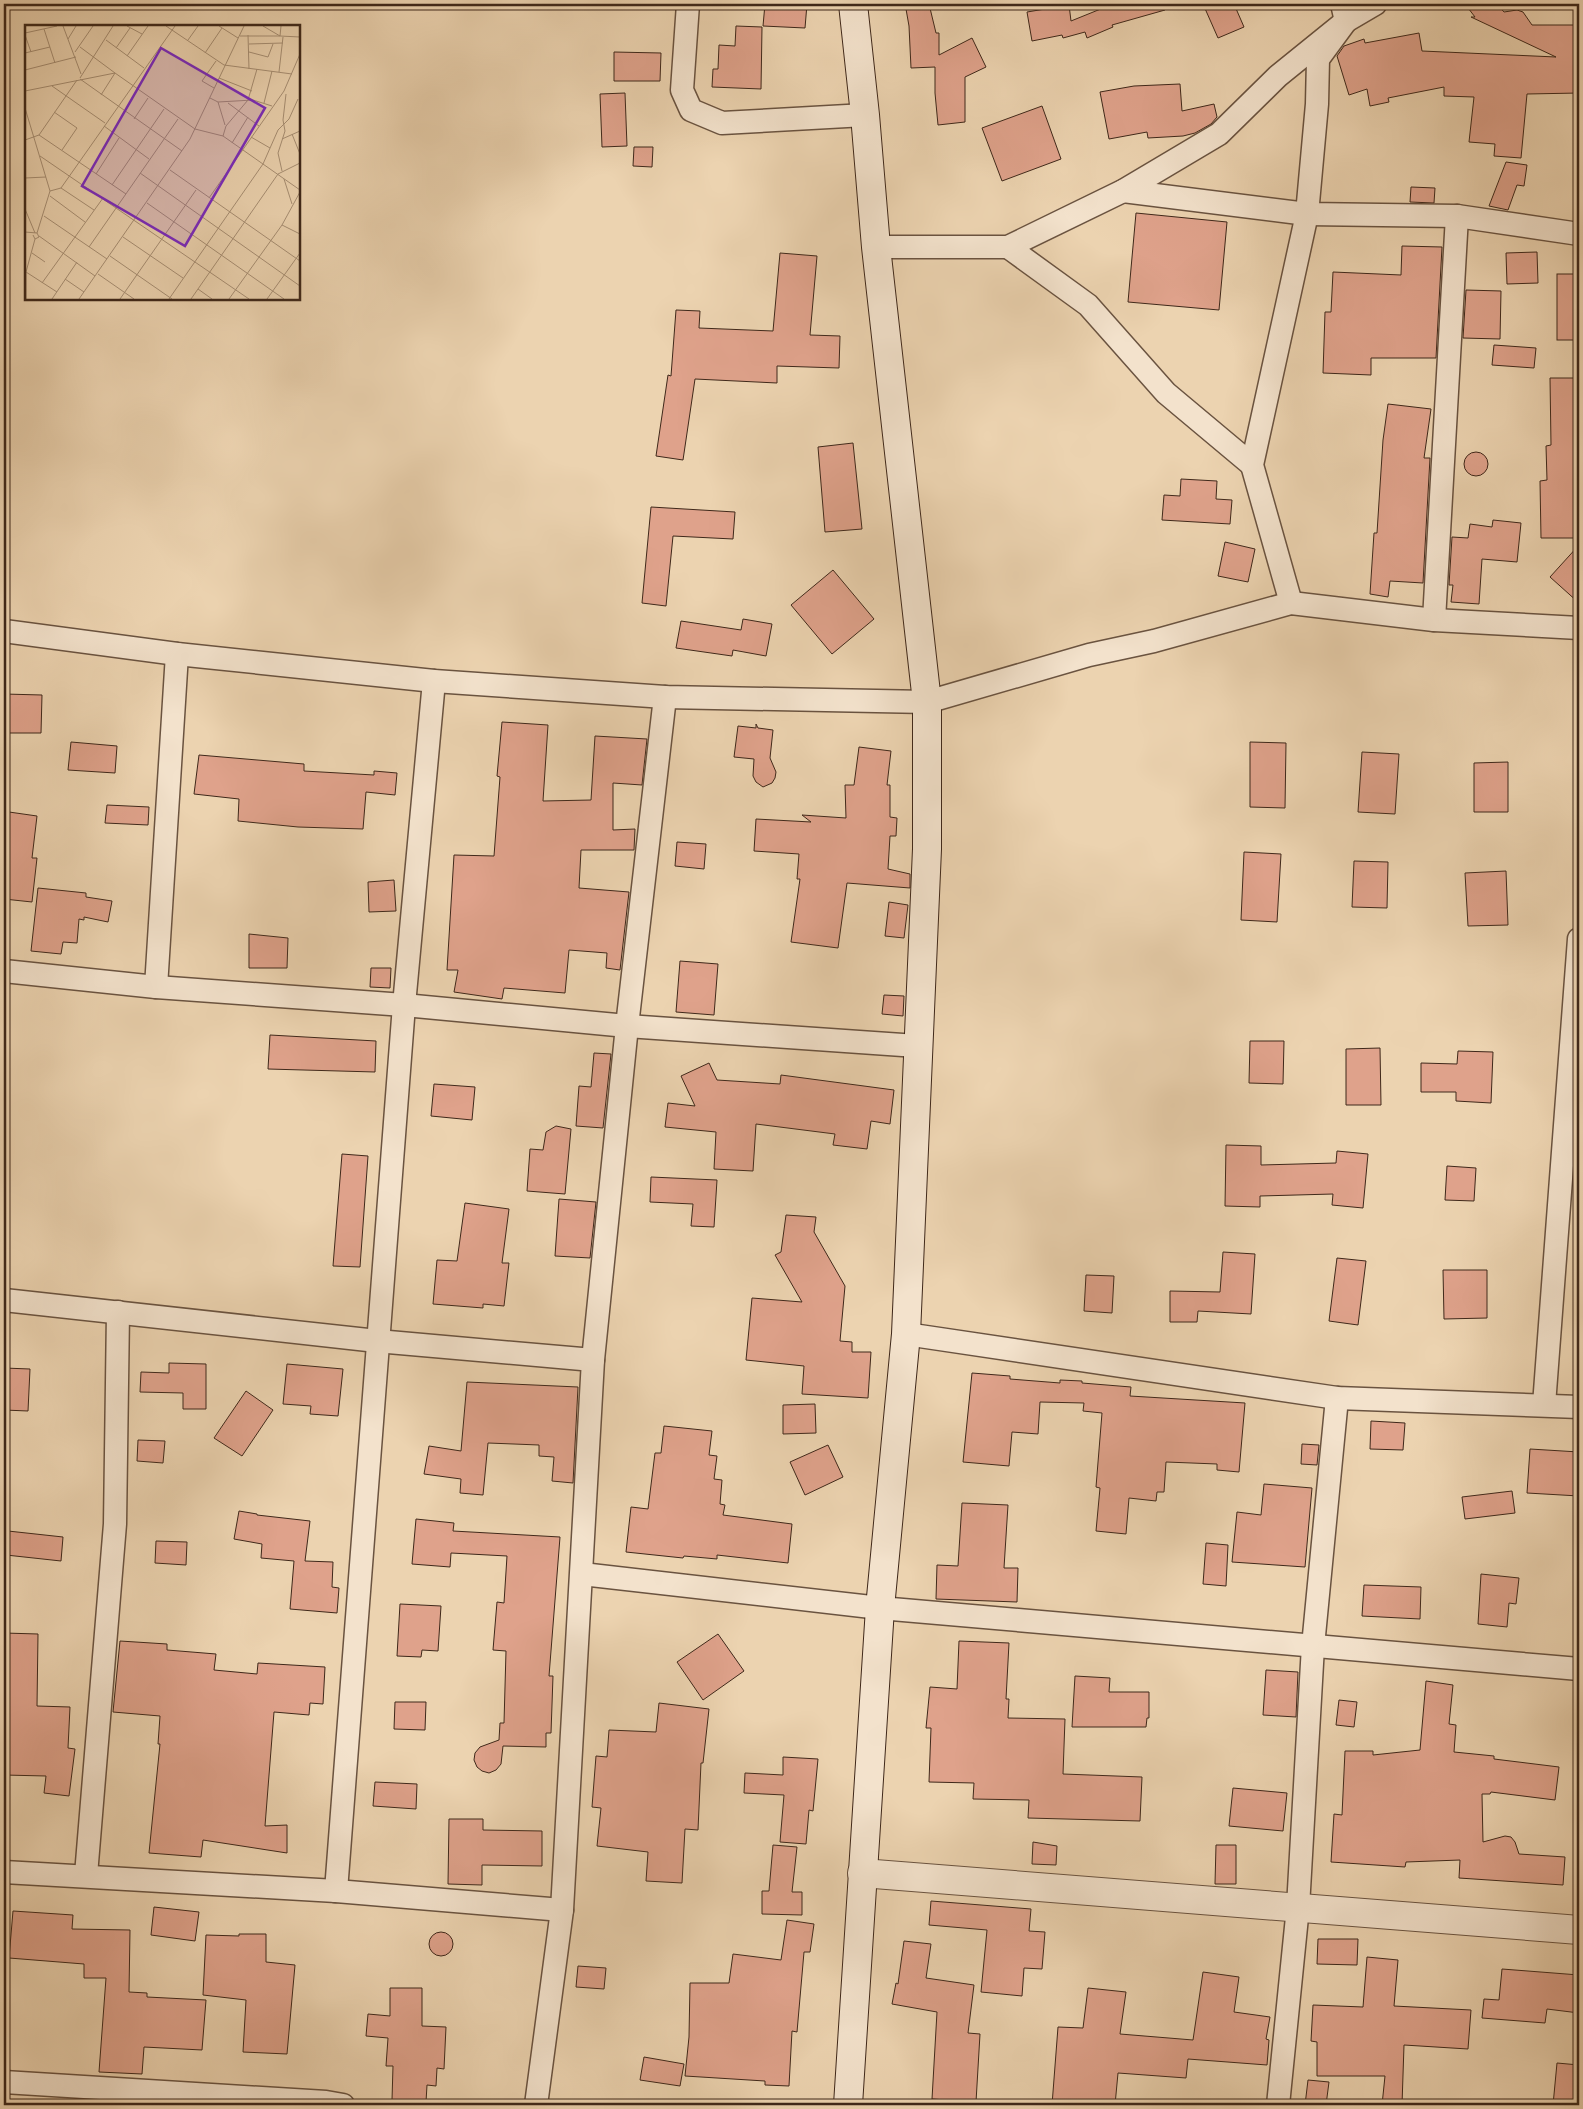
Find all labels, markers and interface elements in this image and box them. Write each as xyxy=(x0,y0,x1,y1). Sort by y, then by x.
inset map xyxy=(25,25,300,300)

